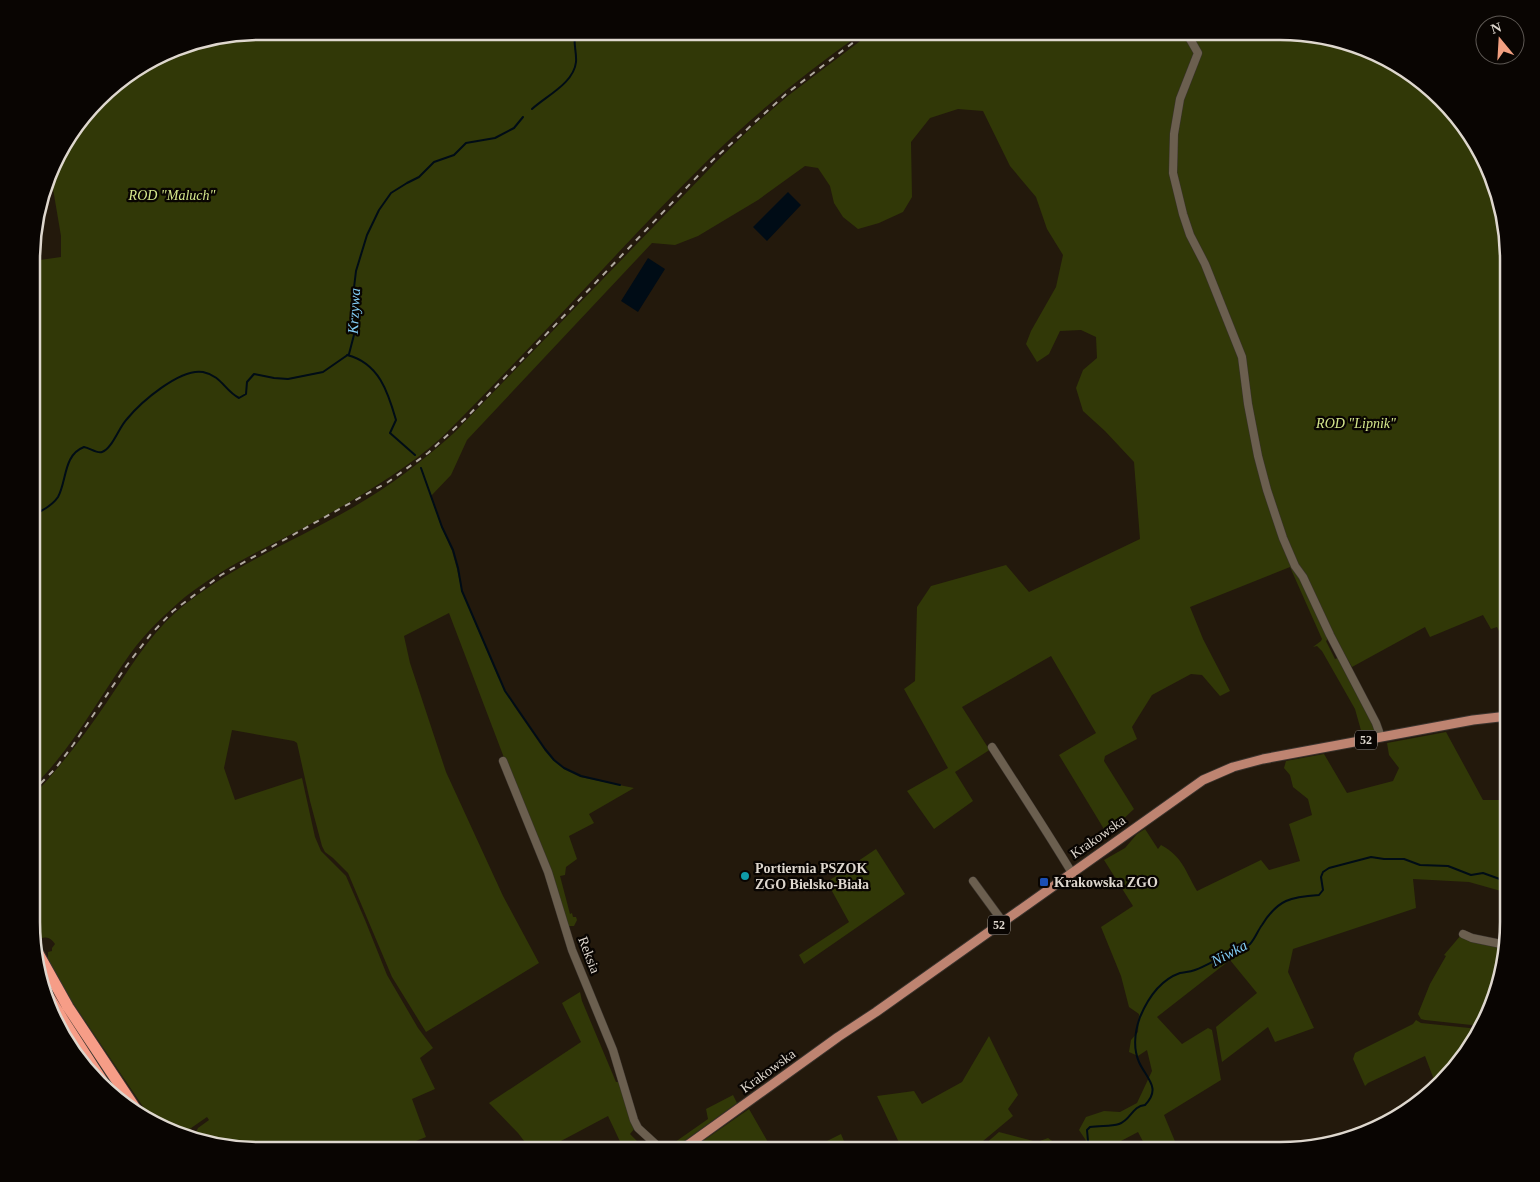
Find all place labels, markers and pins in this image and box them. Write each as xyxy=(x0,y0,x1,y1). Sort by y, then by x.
place label: Portiernia PSZOK ZGO Bielsko-Biała xyxy=(755,861,869,892)
marker: Portiernia PSZOK ZGO Bielsko-Biała xyxy=(739,870,751,882)
place label: Krakowska ZGO xyxy=(1054,875,1158,890)
marker: Krakowska ZGO xyxy=(1038,876,1050,888)

